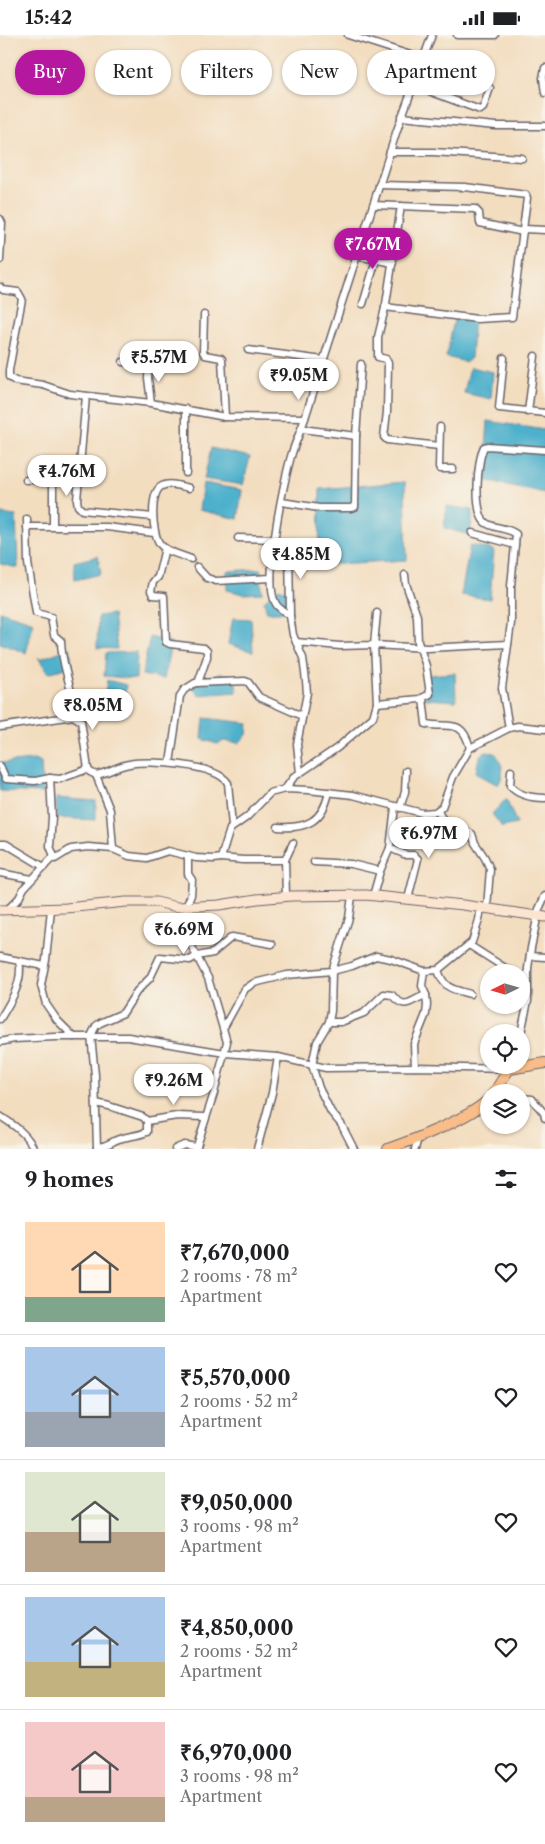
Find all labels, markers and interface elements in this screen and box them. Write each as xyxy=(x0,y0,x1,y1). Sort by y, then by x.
text: 15:42 xyxy=(25,6,72,29)
chip: Buy xyxy=(15,50,85,95)
chip: Rent xyxy=(95,50,171,95)
chip: Filters xyxy=(181,50,272,95)
chip: New xyxy=(282,50,357,95)
chip: Apartment xyxy=(367,50,495,95)
pin: ₹7.67M xyxy=(332,227,414,270)
text: ₹7.67M xyxy=(345,234,401,254)
pin: ₹5.57M xyxy=(118,341,200,383)
text: ₹5.57M xyxy=(131,347,187,367)
pin: ₹9.05M xyxy=(258,359,340,401)
text: ₹9.05M xyxy=(270,365,328,385)
pin: ₹4.76M xyxy=(26,455,108,497)
text: ₹4.76M xyxy=(38,461,96,481)
pin: ₹4.85M xyxy=(260,537,342,580)
text: ₹4.85M xyxy=(272,544,330,564)
pin: ₹8.05M xyxy=(52,689,134,731)
text: ₹8.05M xyxy=(63,695,123,715)
pin: ₹6.97M xyxy=(388,817,470,859)
text: ₹6.97M xyxy=(400,823,458,843)
pin: ₹6.69M xyxy=(143,913,225,955)
text: ₹6.69M xyxy=(154,919,214,939)
north arrow xyxy=(480,964,530,1014)
map controls xyxy=(480,964,530,1134)
button: locate xyxy=(480,1024,530,1074)
pin: ₹9.26M xyxy=(133,1063,215,1106)
text: ₹9.26M xyxy=(145,1070,203,1090)
button: layers xyxy=(480,1084,530,1134)
icon: filters xyxy=(492,1165,520,1193)
text: 9 homes xyxy=(25,1167,114,1192)
text: ₹7,670,000 xyxy=(180,1240,290,1265)
icon: home xyxy=(65,1242,125,1302)
icon: heart xyxy=(492,1258,520,1286)
text: 2 rooms · 78 m² xyxy=(180,1266,298,1286)
text: Apartment xyxy=(180,1286,262,1306)
text: ₹5,570,000 xyxy=(180,1365,291,1390)
icon: home xyxy=(65,1367,125,1427)
icon: heart xyxy=(492,1383,520,1411)
text: 2 rooms · 52 m² xyxy=(180,1391,298,1411)
text: Apartment xyxy=(180,1411,262,1431)
text: ₹9,050,000 xyxy=(180,1490,293,1515)
icon: home xyxy=(65,1492,125,1552)
icon: heart xyxy=(492,1508,520,1536)
text: 3 rooms · 98 m² xyxy=(180,1516,299,1536)
text: Apartment xyxy=(180,1536,262,1556)
text: ₹4,850,000 xyxy=(180,1615,294,1640)
icon: home xyxy=(65,1617,125,1677)
icon: heart xyxy=(492,1633,520,1661)
text: 2 rooms · 52 m² xyxy=(180,1641,298,1661)
text: Apartment xyxy=(180,1661,262,1681)
text: ₹6,970,000 xyxy=(180,1740,292,1765)
icon: home xyxy=(65,1742,125,1802)
icon: heart xyxy=(492,1758,520,1786)
text: 3 rooms · 98 m² xyxy=(180,1766,299,1786)
text: Apartment xyxy=(180,1786,262,1806)

